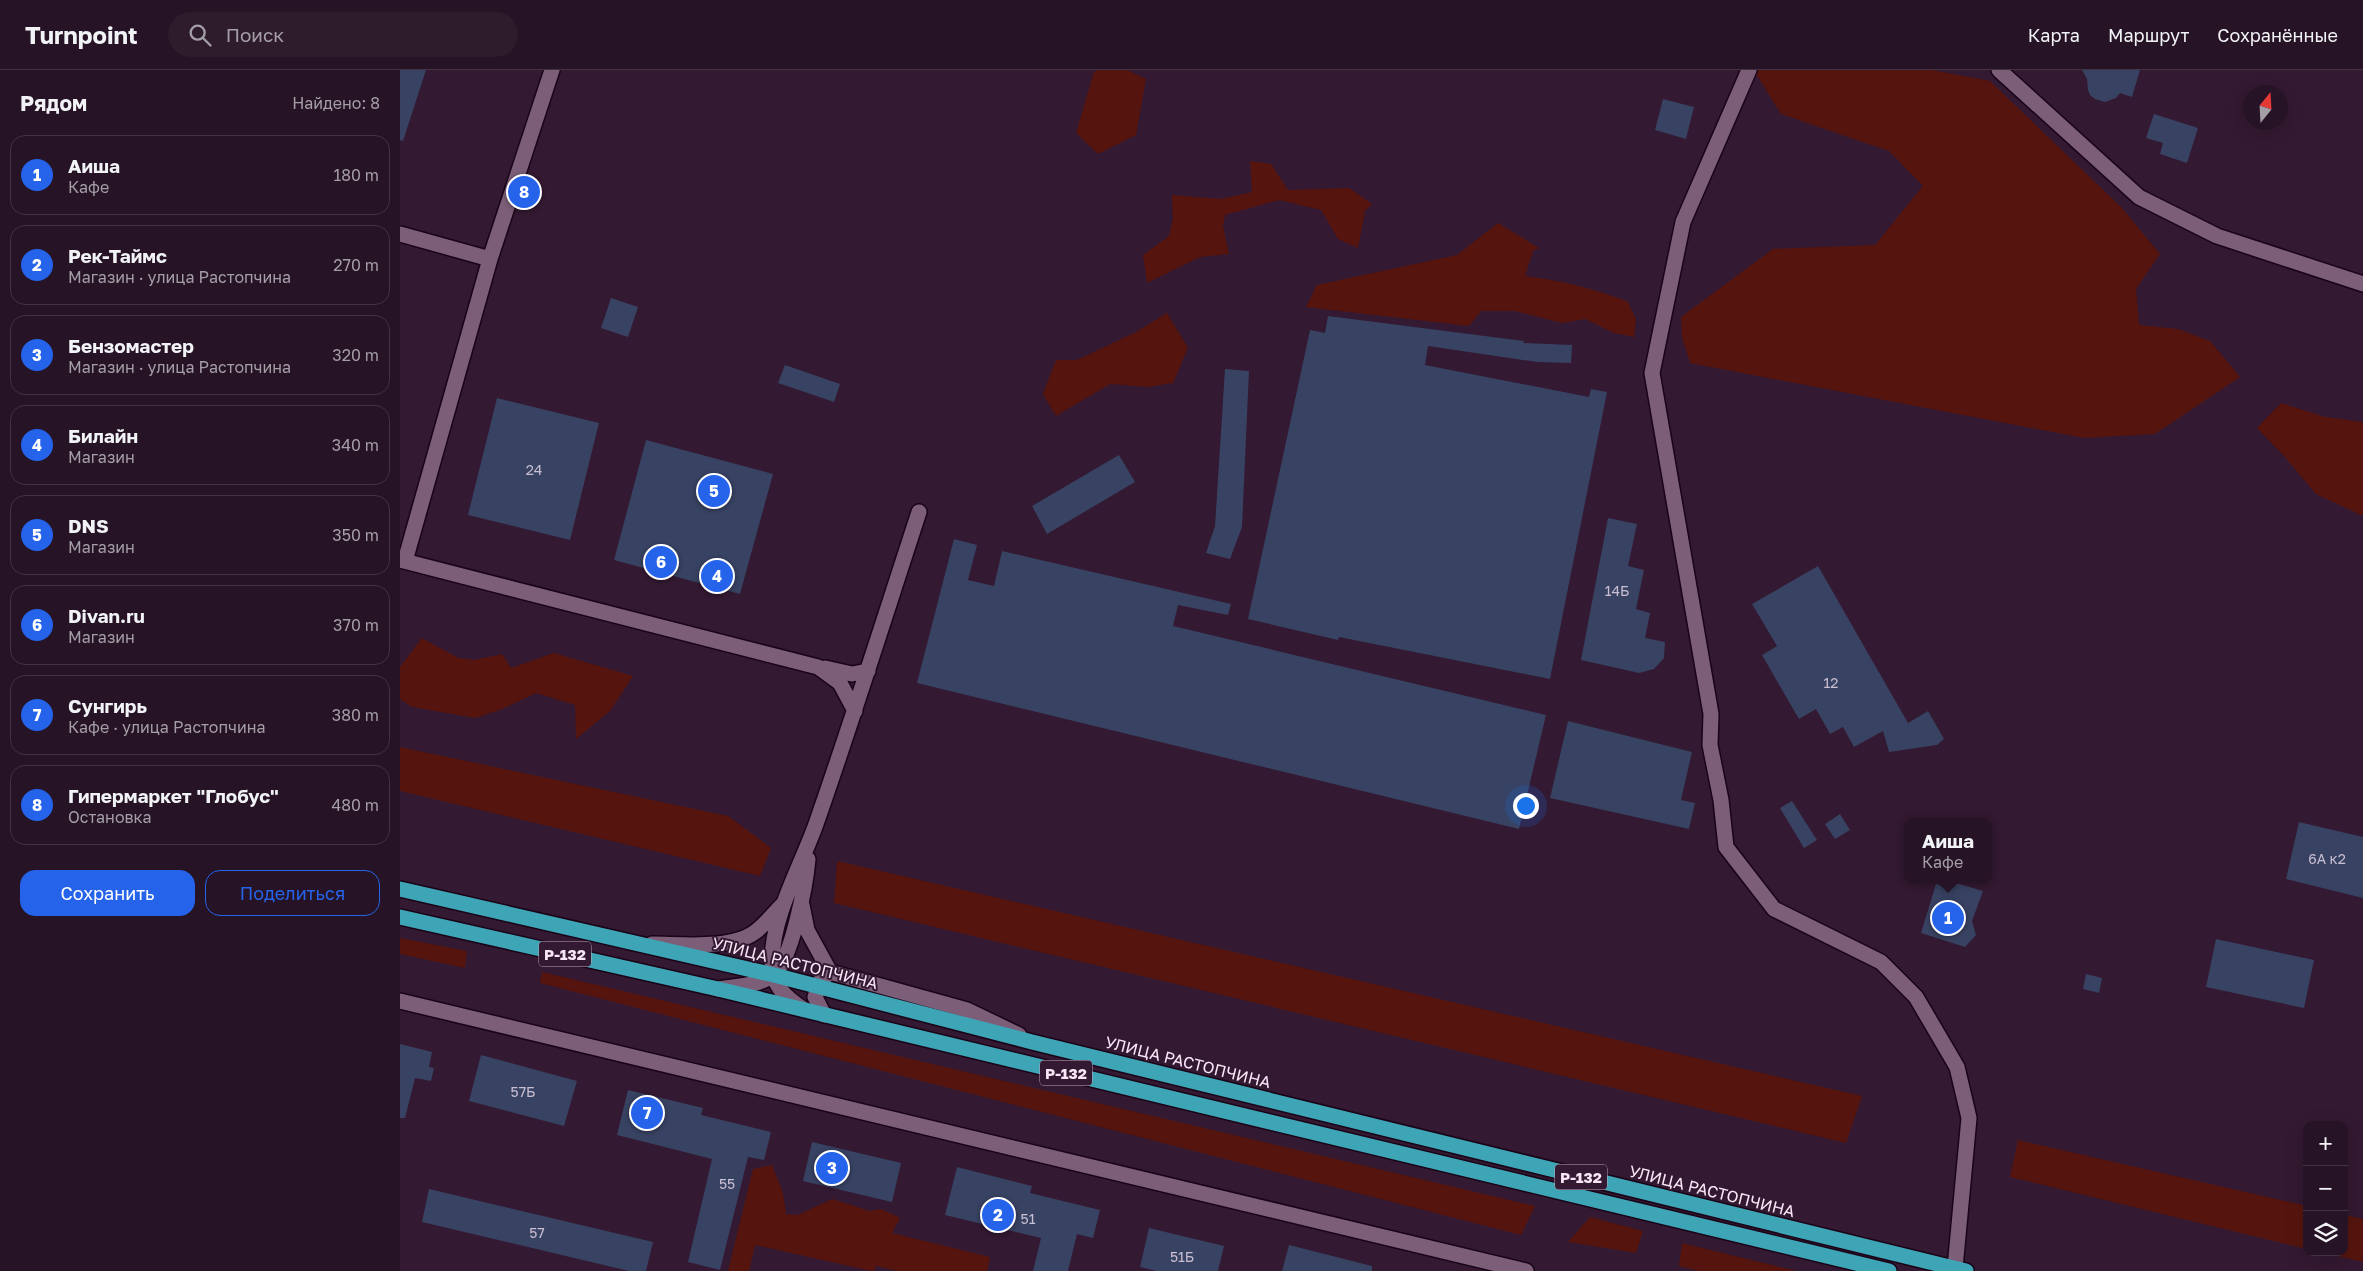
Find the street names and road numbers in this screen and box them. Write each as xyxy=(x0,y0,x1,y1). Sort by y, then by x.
street label: УЛИЦА РАСТОПЧИНА xyxy=(710,933,880,993)
road number: Р-132 xyxy=(539,942,591,966)
street label: УЛИЦА РАСТОПЧИНА xyxy=(1103,1032,1273,1092)
road number: Р-132 xyxy=(1040,1060,1092,1086)
street label: УЛИЦА РАСТОПЧИНА xyxy=(1627,1161,1797,1221)
road number: Р-132 xyxy=(1555,1164,1607,1190)

